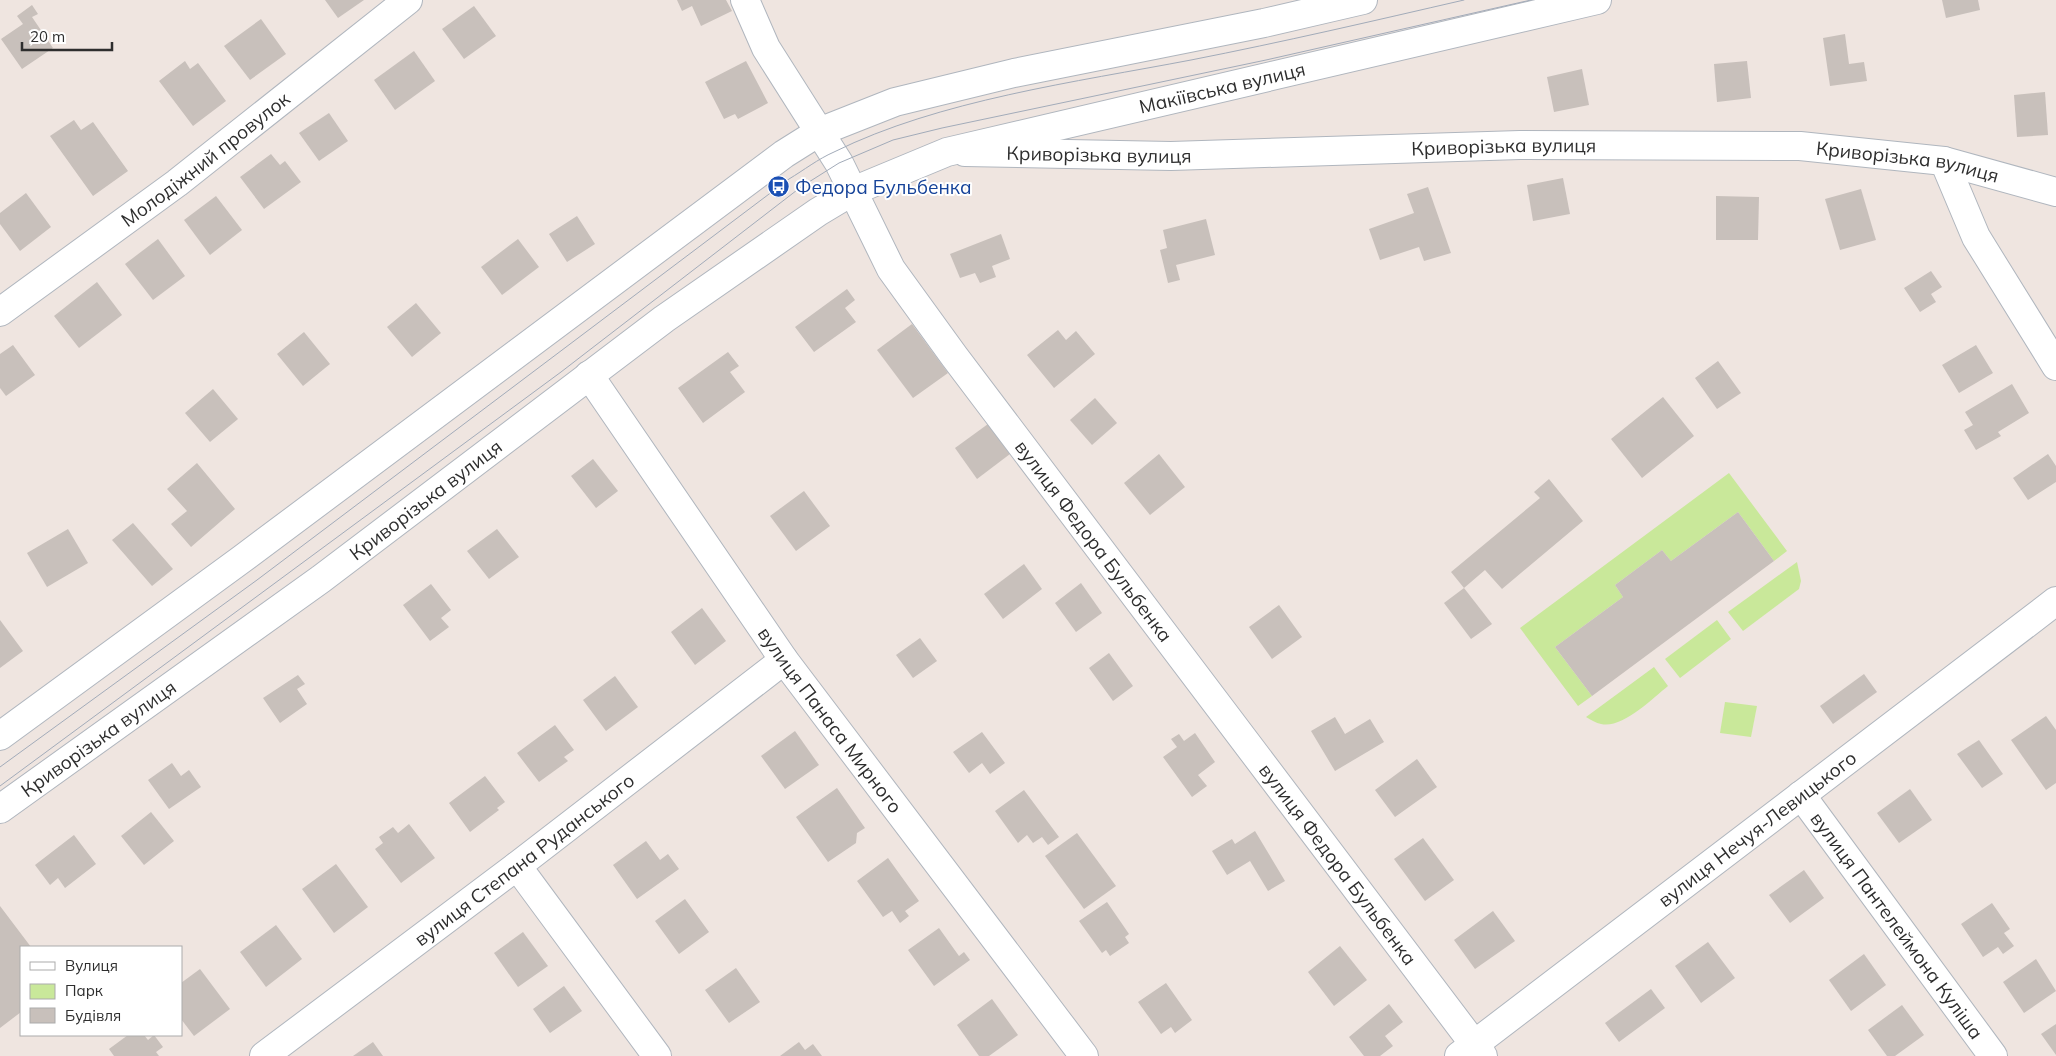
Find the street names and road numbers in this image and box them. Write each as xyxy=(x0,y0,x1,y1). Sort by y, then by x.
street label: Макіївська вулиця xyxy=(1137,57,1308,119)
street label: Молодіжний провулок xyxy=(116,86,295,232)
street label: Криворізька вулиця xyxy=(1411,133,1596,160)
street label: Криворізька вулиця xyxy=(1815,136,2002,188)
street label: Криворізька вулиця xyxy=(1006,141,1192,168)
street label: Криворізька вулиця xyxy=(344,434,506,565)
street label: вулиця Федора Бульбенка xyxy=(1010,435,1178,647)
street label: вулиця Панаса Мирного xyxy=(753,622,908,818)
street label: Криворізька вулиця xyxy=(16,675,181,802)
street label: вулиця Нечуя-Левицького xyxy=(1653,745,1861,912)
street label: вулиця Федора Бульбенка xyxy=(1254,759,1422,970)
street label: вулиця Степана Руданського xyxy=(409,768,639,951)
street label: вулиця Пантелеймона Куліша xyxy=(1806,807,1988,1044)

